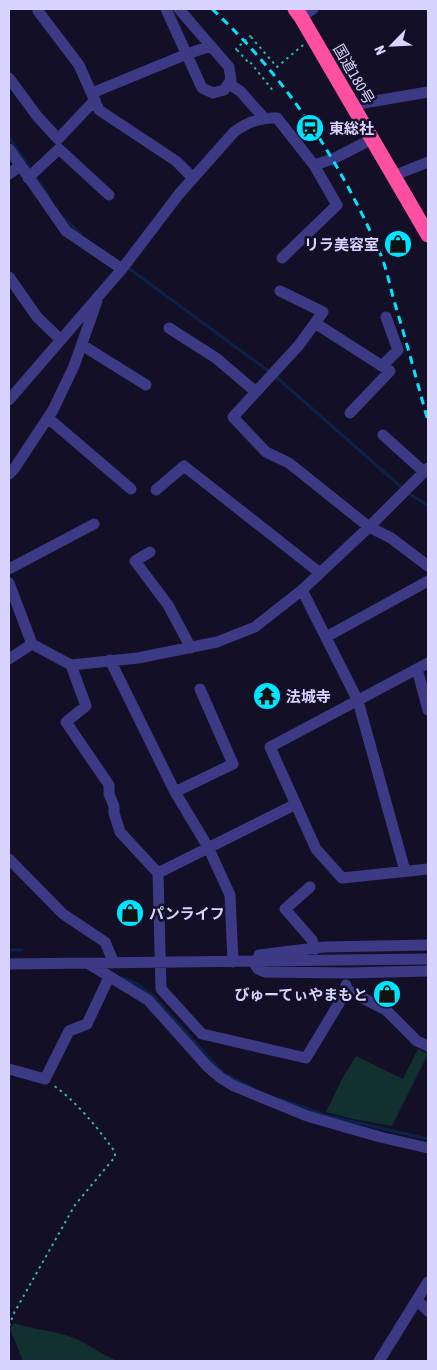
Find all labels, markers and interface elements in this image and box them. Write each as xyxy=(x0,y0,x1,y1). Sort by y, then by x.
north arrow xyxy=(367,20,417,70)
street label: 国道180号 xyxy=(330,41,378,107)
text: N xyxy=(371,43,389,57)
station icon: 東総社 xyxy=(295,113,325,143)
place label: 東総社 xyxy=(329,120,374,137)
shop icon: リラ美容室 xyxy=(383,229,413,259)
place label: リラ美容室 xyxy=(304,236,379,253)
temple icon: 法城寺 xyxy=(252,681,282,711)
place label: 法城寺 xyxy=(286,688,331,705)
shop icon: パンライフ xyxy=(115,898,145,928)
place label: パンライフ xyxy=(149,905,225,922)
shop icon: びゅーてぃやまもと xyxy=(372,979,402,1009)
place label: びゅーてぃやまもと xyxy=(234,986,368,1003)

